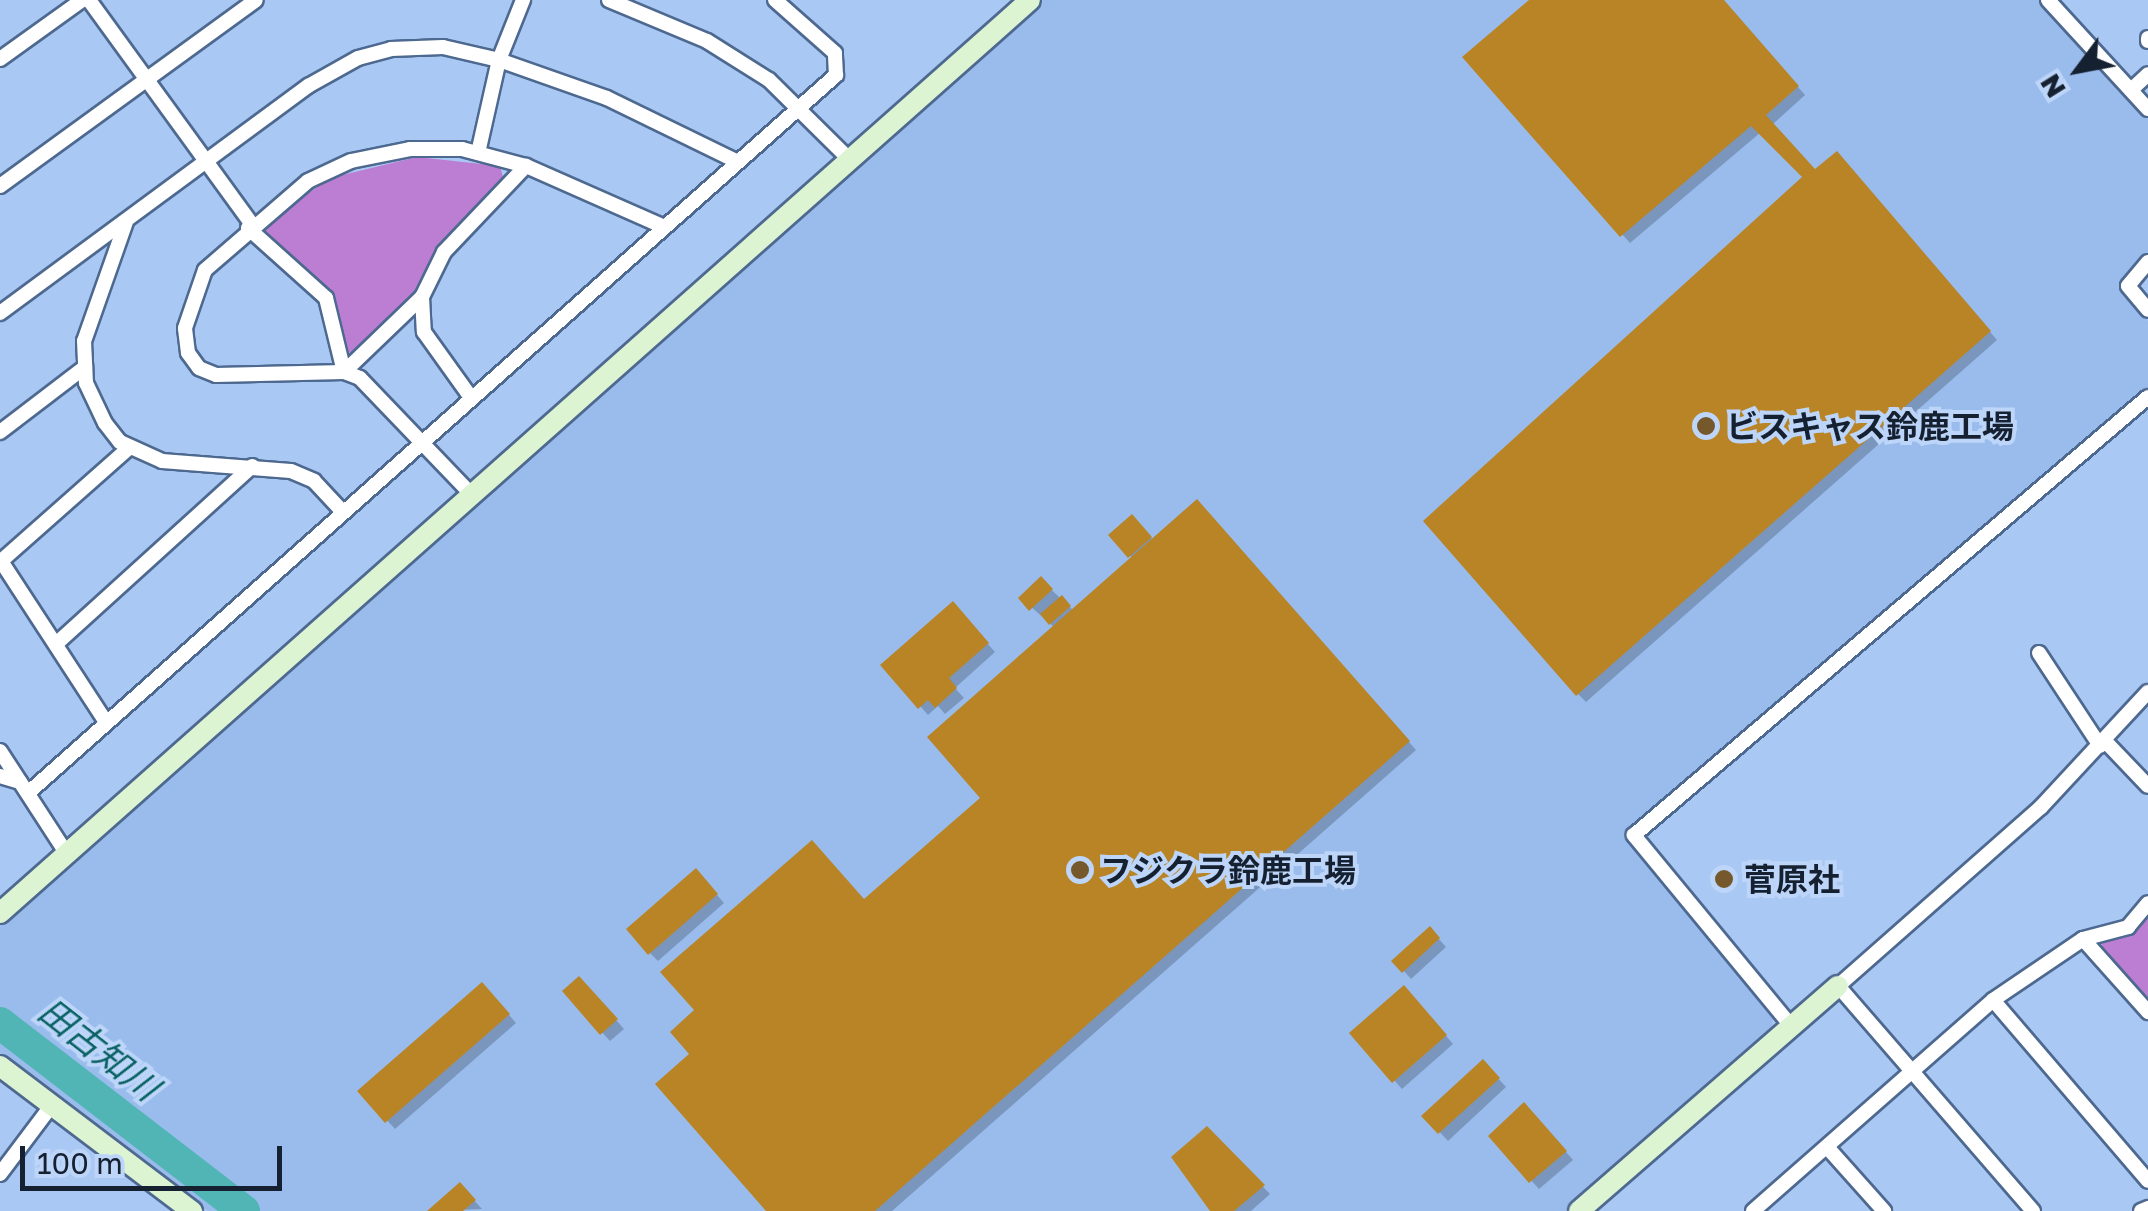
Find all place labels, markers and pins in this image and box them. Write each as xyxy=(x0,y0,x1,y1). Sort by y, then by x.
place label: ビスキャス鈴鹿工場 xyxy=(1726,407,2014,445)
marker: ビスキャス鈴鹿工場 xyxy=(1695,415,1717,437)
place label: フジクラ鈴鹿工場 xyxy=(1100,851,1356,889)
marker: フジクラ鈴鹿工場 xyxy=(1069,859,1091,881)
place label: 菅原社 xyxy=(1744,860,1840,898)
marker: 菅原社 xyxy=(1713,868,1735,890)

